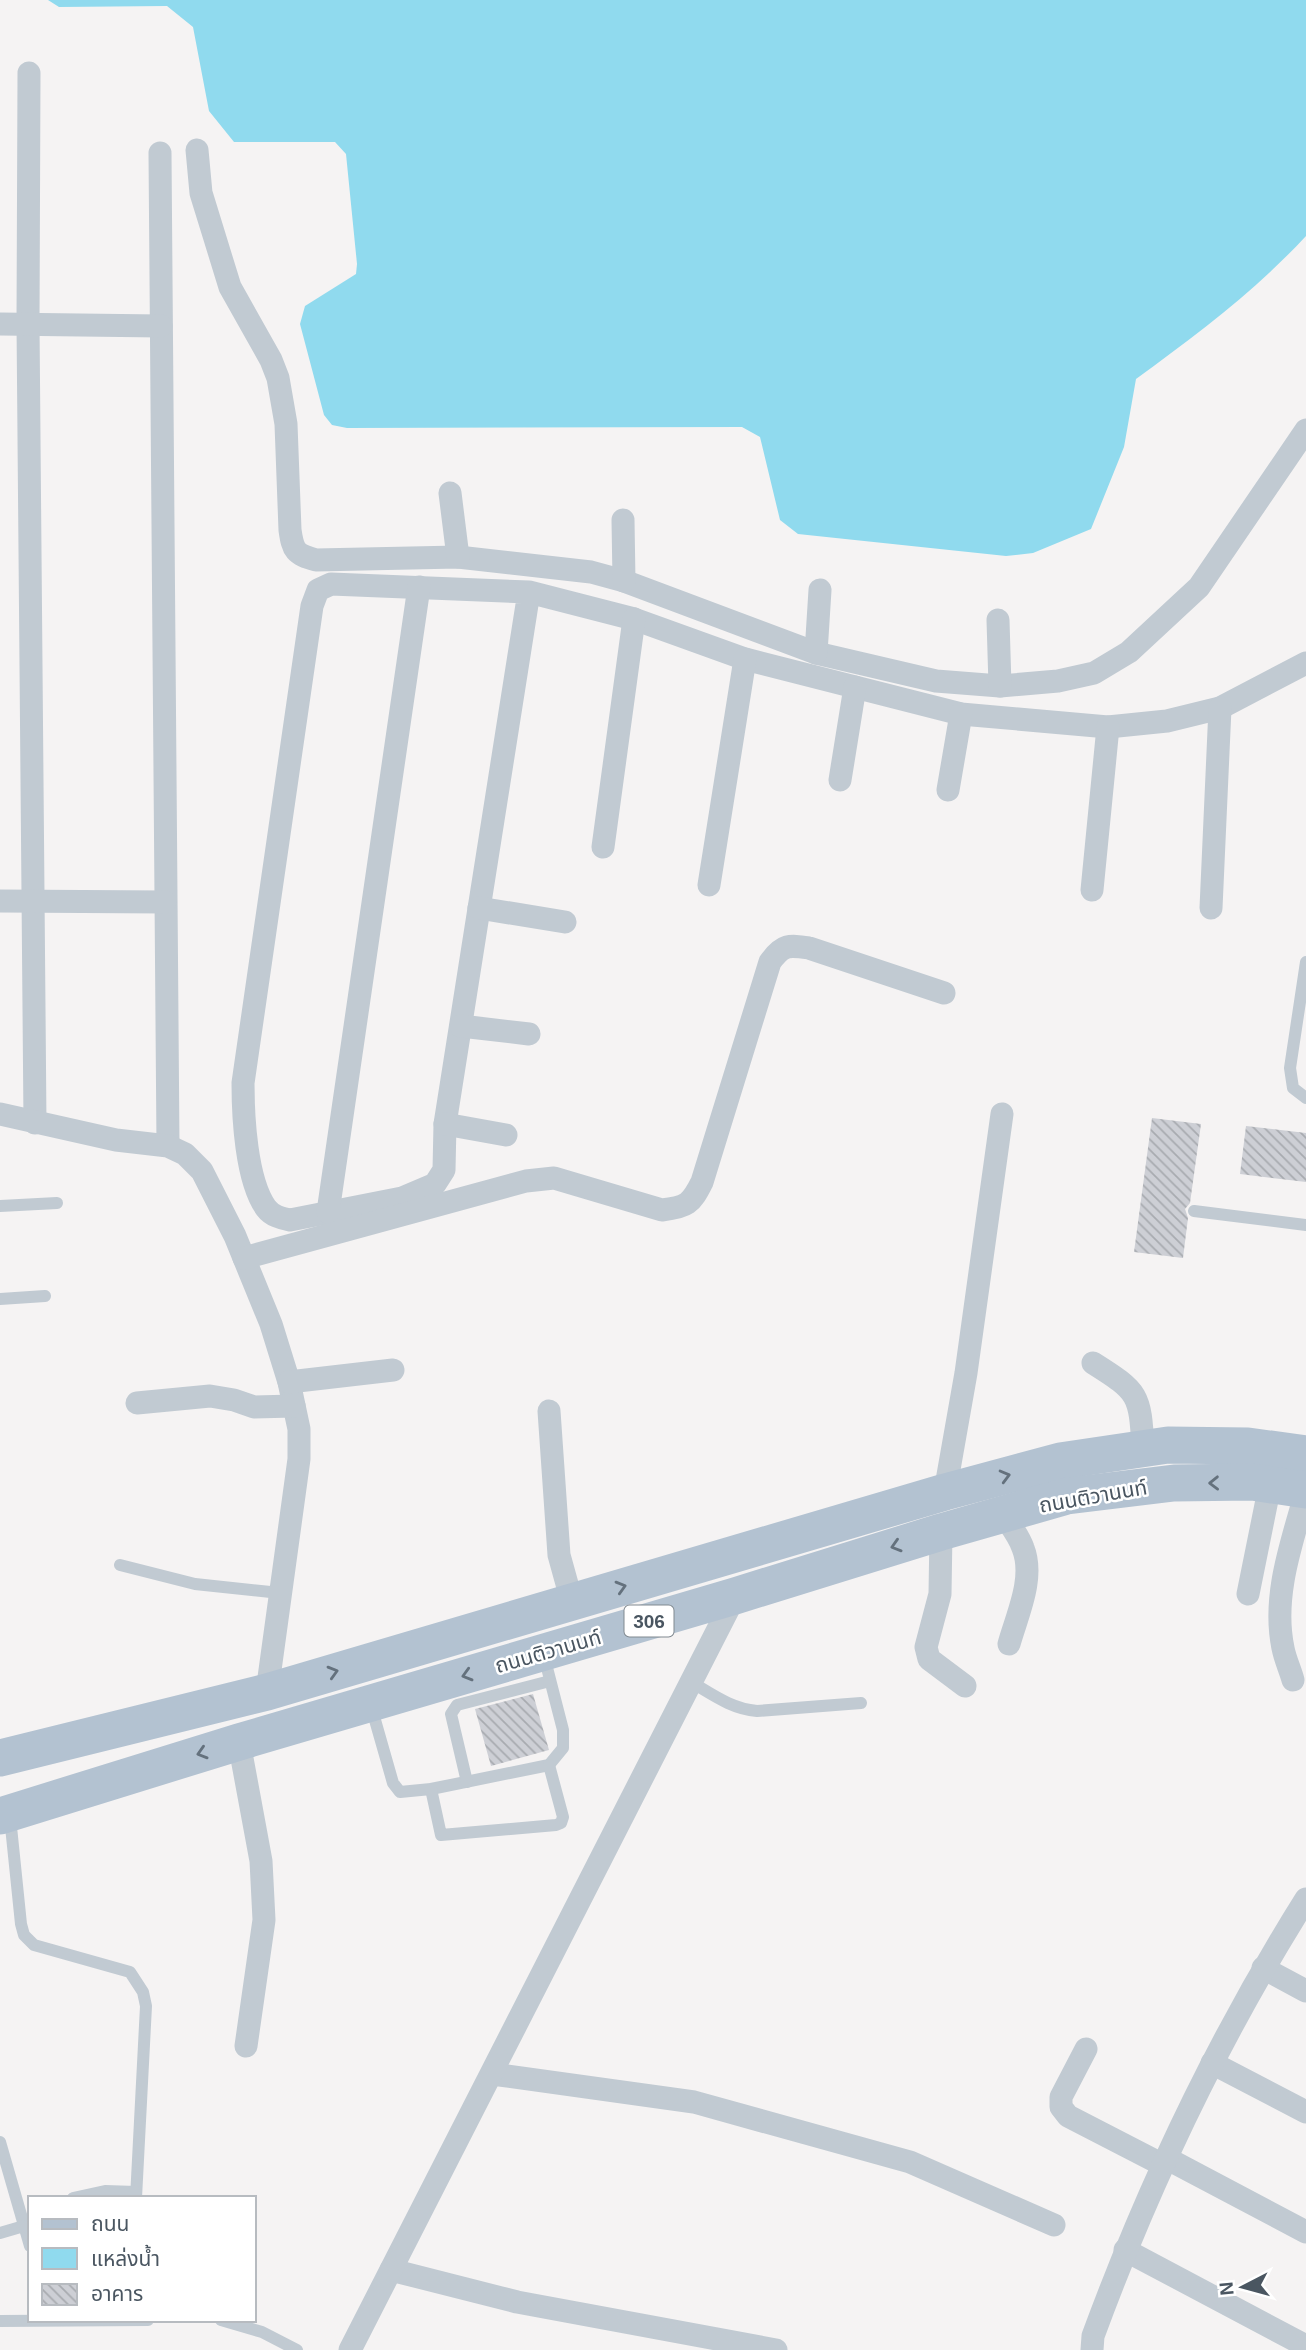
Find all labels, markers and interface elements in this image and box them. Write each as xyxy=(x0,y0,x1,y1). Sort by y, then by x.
one-way arrow xyxy=(998,1470,1010,1484)
street label: ถนนติวานนท์ xyxy=(1037,1475,1149,1517)
one-way arrow xyxy=(1208,1475,1219,1491)
one-way arrow xyxy=(891,1537,903,1552)
one-way arrow xyxy=(615,1581,627,1596)
road number: 306 xyxy=(624,1606,674,1637)
street label: ถนนติวานนท์ xyxy=(492,1625,604,1677)
one-way arrow xyxy=(326,1666,338,1681)
one-way arrow xyxy=(461,1666,473,1681)
one-way arrow xyxy=(196,1745,208,1760)
legend xyxy=(28,2196,256,2322)
text: ถนน xyxy=(91,2212,129,2235)
text: แหล่งน้ำ xyxy=(91,2244,160,2270)
north arrow xyxy=(1208,2252,1278,2322)
text: N xyxy=(1215,2281,1238,2297)
text: อาคาร xyxy=(91,2282,143,2305)

